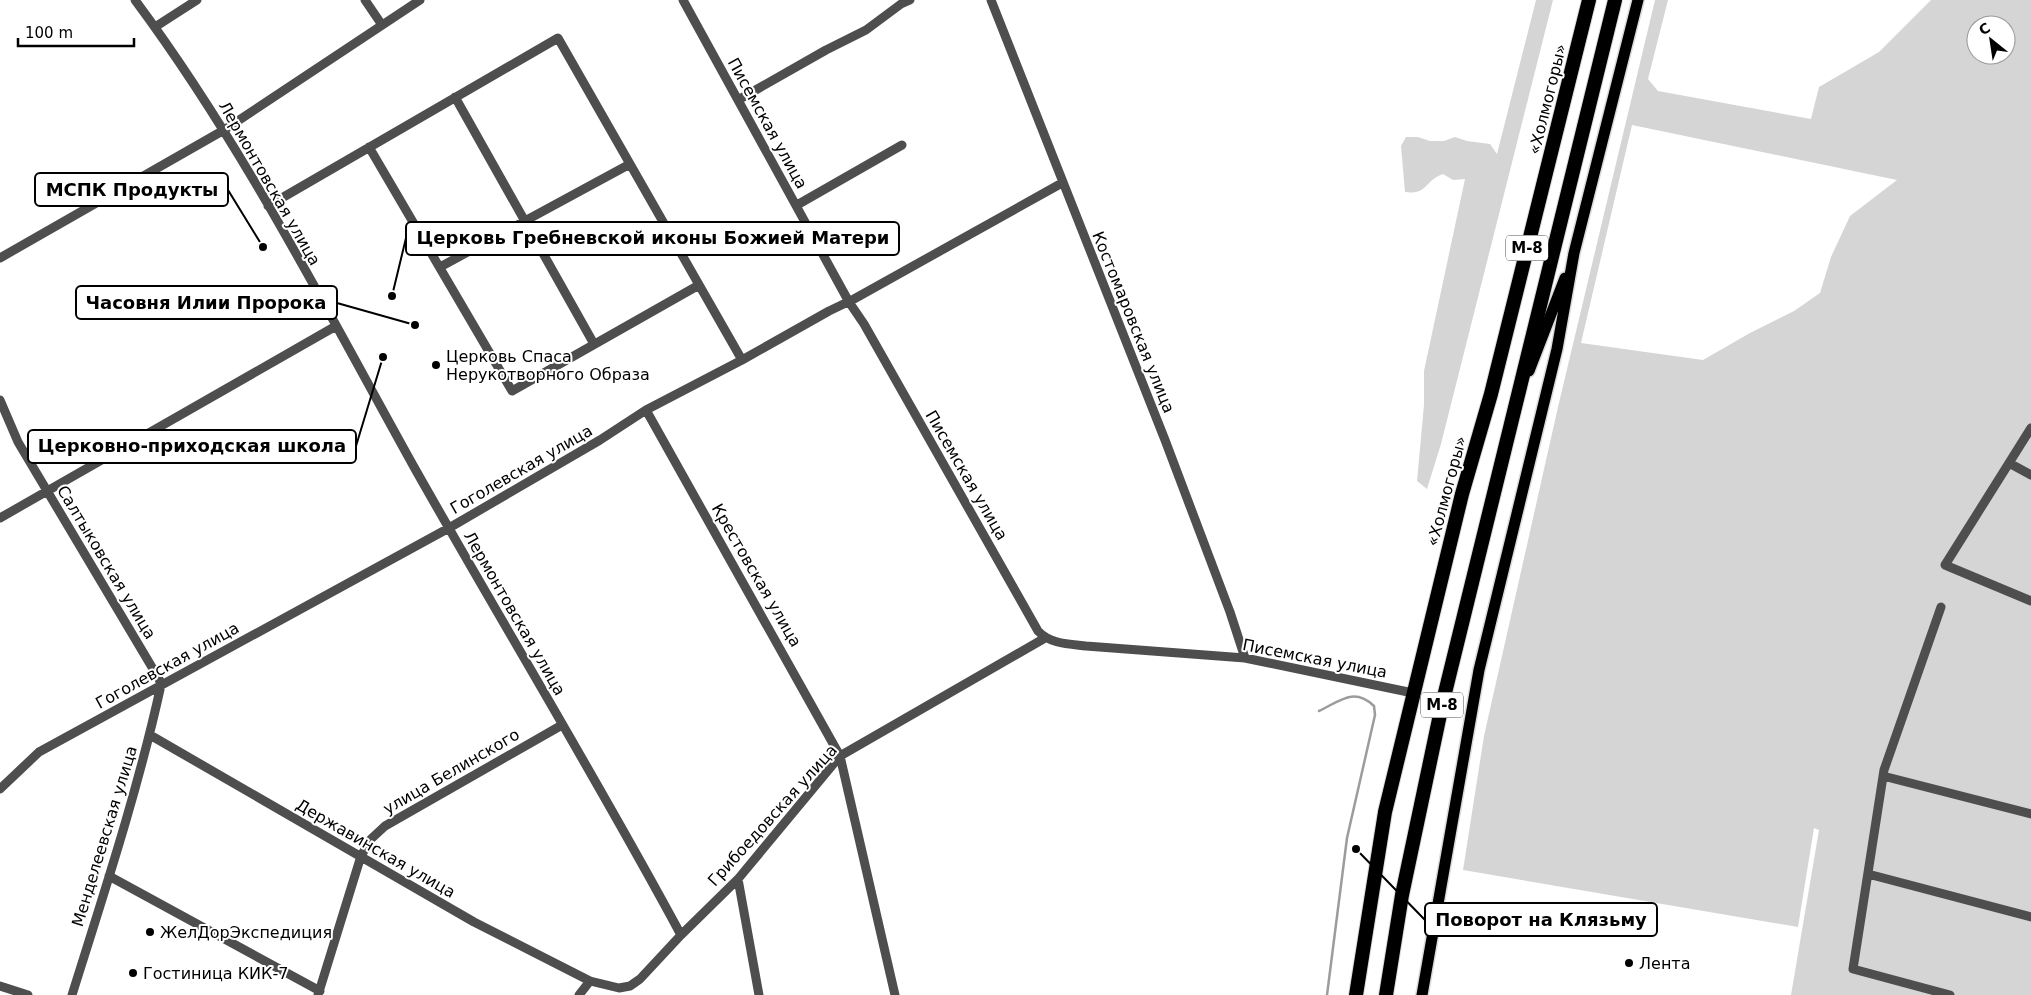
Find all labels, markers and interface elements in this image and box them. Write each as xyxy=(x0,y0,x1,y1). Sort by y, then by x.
scale bar xyxy=(18,15,134,47)
north arrow xyxy=(1966,15,2016,65)
text: С xyxy=(1976,19,1993,38)
text: 100 m xyxy=(25,24,73,42)
street label: «Холмогоры» xyxy=(1525,42,1570,156)
street label: Писемская улица xyxy=(724,54,811,192)
street label: Лермонтовская улица xyxy=(215,98,324,269)
callout: МСПК Продукты xyxy=(35,173,228,206)
text: МСПК Продукты xyxy=(46,179,218,200)
callout: Церковь Гребневской иконы Божией Матери xyxy=(406,222,899,255)
text: Церковь Гребневской иконы Божией Матери xyxy=(417,227,889,248)
street label: Костомаровская улица xyxy=(1088,229,1179,416)
road number: М-8 xyxy=(1506,236,1548,260)
callout: Часовня Илии Пророка xyxy=(76,286,337,319)
text: Часовня Илии Пророка xyxy=(85,292,327,313)
place label: Церковь Спаса Нерукотворного Образа xyxy=(446,347,650,384)
marker: Церковь Спаса Нерукотворного Образа xyxy=(430,359,442,371)
street label: Писемская улица xyxy=(922,407,1012,544)
street label: Гоголевская улица xyxy=(447,421,596,518)
callout: Церковно-приходская школа xyxy=(28,430,356,463)
street label: «Холмогоры» xyxy=(1423,434,1470,548)
text: Церковно-приходская школа xyxy=(38,435,346,456)
street label: Салтыковская улица xyxy=(53,482,160,643)
street label: Крестовская улица xyxy=(708,500,805,650)
street label: Лермонтовская улица xyxy=(460,528,569,699)
street label: Гоголевская улица xyxy=(92,618,242,713)
street label: Писемская улица xyxy=(1241,635,1389,682)
road number: М-8 xyxy=(1421,692,1463,718)
street label: улица Белинского xyxy=(380,725,523,818)
street label: Грибоедовская улица xyxy=(704,741,841,890)
street label: Менделеевская улица xyxy=(68,743,141,929)
street label: Державинская улица xyxy=(293,795,459,902)
callout: Поворот на Клязьму xyxy=(1425,903,1657,936)
text: Поворот на Клязьму xyxy=(1435,909,1647,930)
place label: ЖелДорЭкспедиция xyxy=(160,923,332,942)
marker: ЖелДорЭкспедиция xyxy=(144,926,156,938)
place label: Лента xyxy=(1639,954,1690,973)
marker: Лента xyxy=(1623,957,1635,969)
place label: Гостиница КИК-7 xyxy=(143,964,288,983)
marker: Гостиница КИК-7 xyxy=(127,967,139,979)

